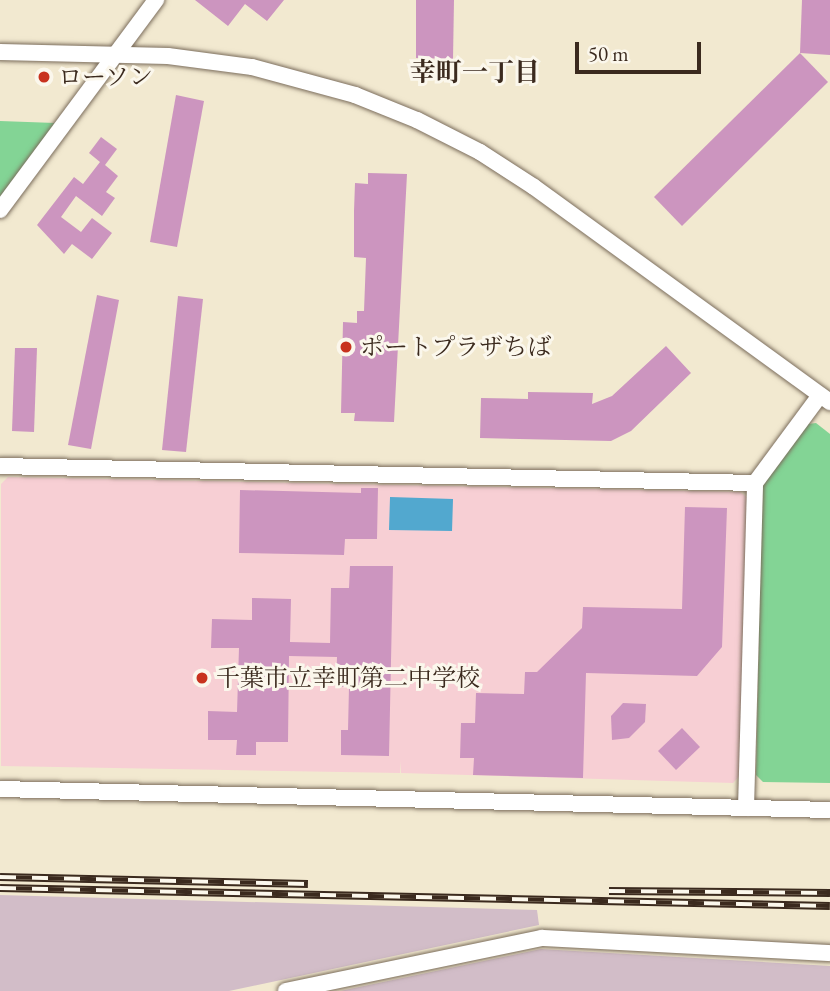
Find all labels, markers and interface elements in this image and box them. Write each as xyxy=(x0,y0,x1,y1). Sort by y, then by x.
scale bar xyxy=(578,28,704,72)
text: 50 m xyxy=(588,40,629,67)
district label: 幸町一丁目 xyxy=(410,57,540,89)
place label: ローソン xyxy=(58,63,154,91)
marker: ローソン xyxy=(36,69,52,85)
place label: ポートプラザちば xyxy=(360,333,552,361)
marker: ポートプラザちば xyxy=(338,339,354,355)
place label: 千葉市立幸町第二中学校 xyxy=(216,664,480,692)
marker: 千葉市立幸町第二中学校 xyxy=(194,670,210,686)

